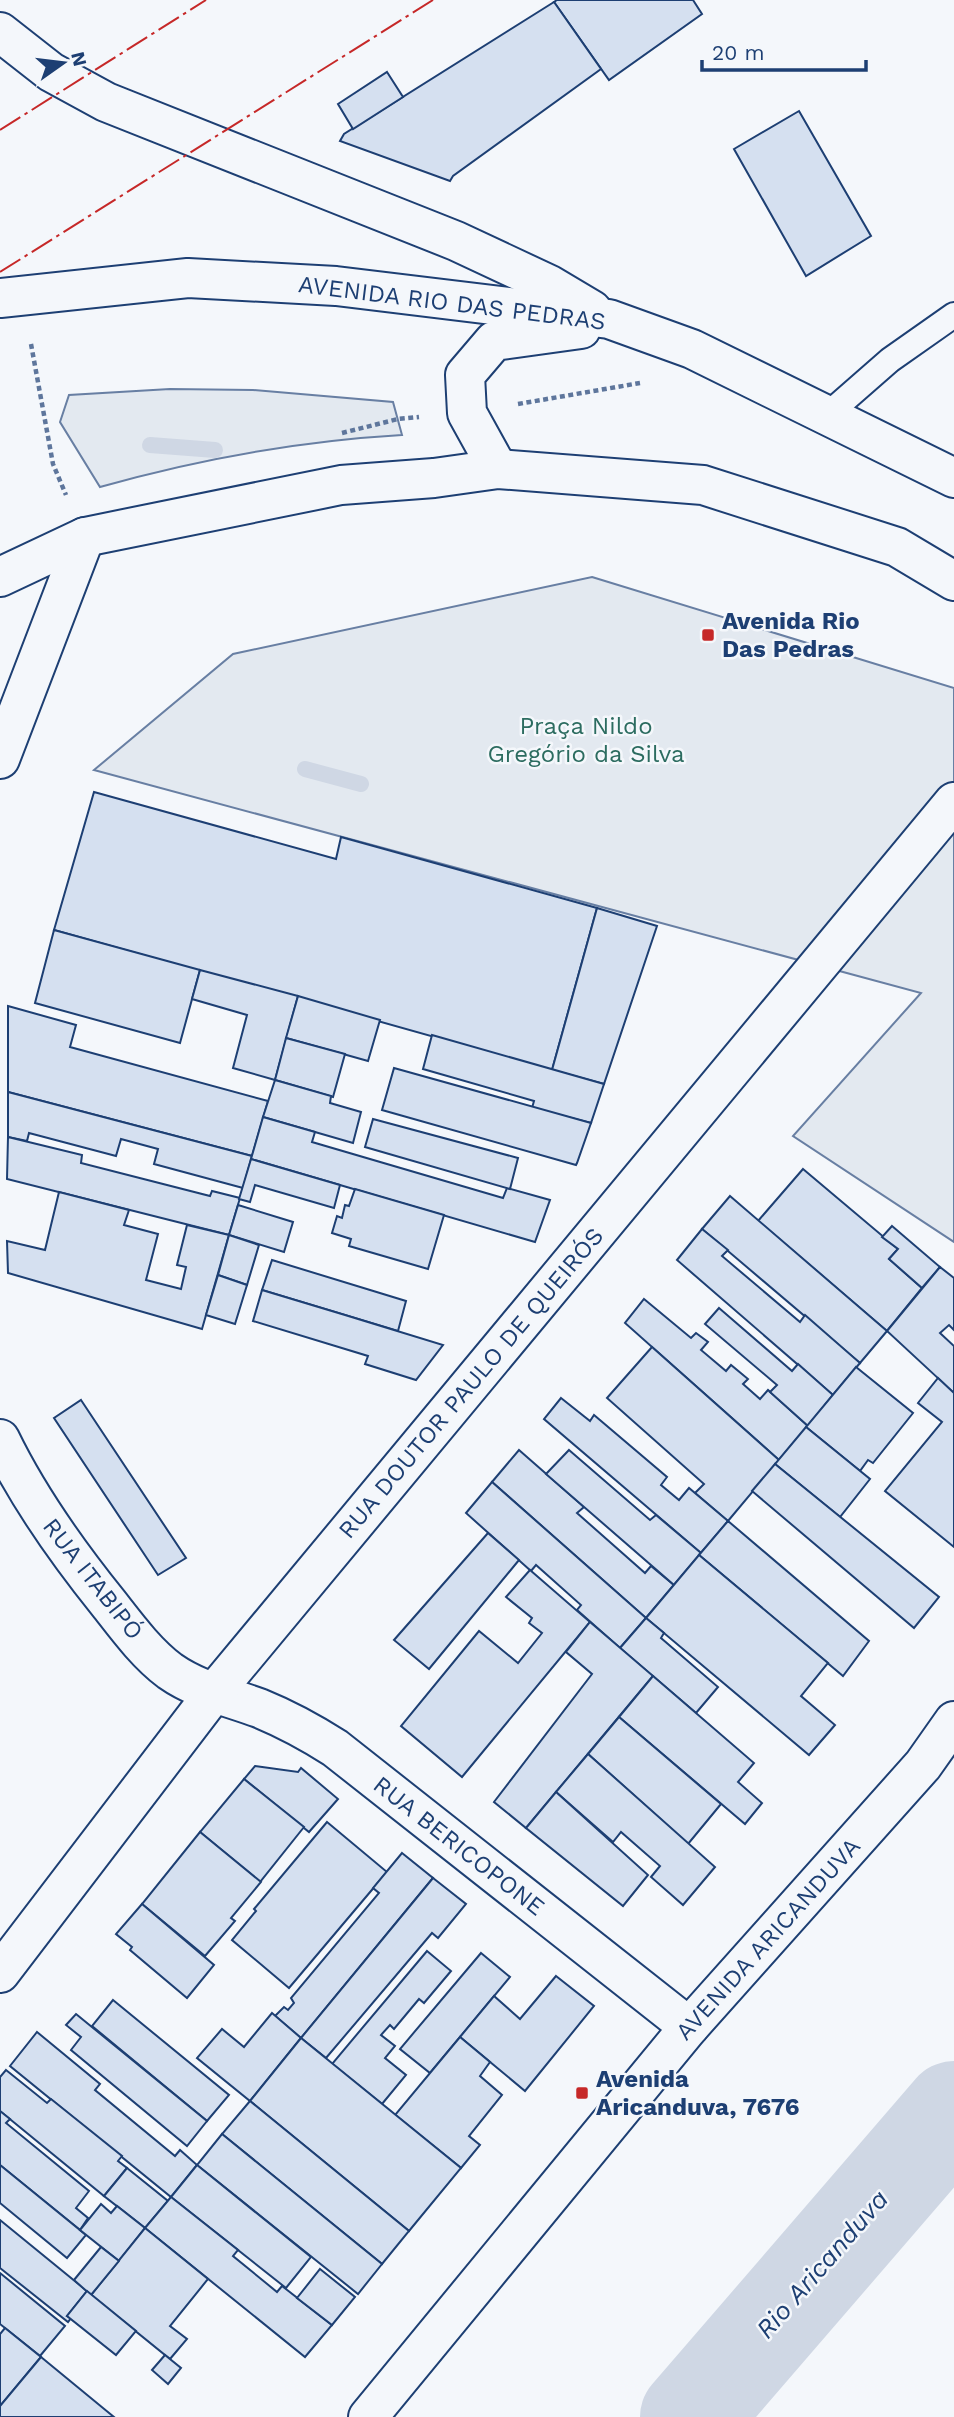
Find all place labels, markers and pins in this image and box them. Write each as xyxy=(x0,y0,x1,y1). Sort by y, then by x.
place label: Avenida Rio Das Pedras xyxy=(722,607,860,663)
marker: Avenida Rio Das Pedras xyxy=(700,627,716,643)
place label: Avenida Aricanduva, 7676 xyxy=(596,2065,800,2121)
marker: Avenida Aricanduva, 7676 xyxy=(574,2085,590,2101)

